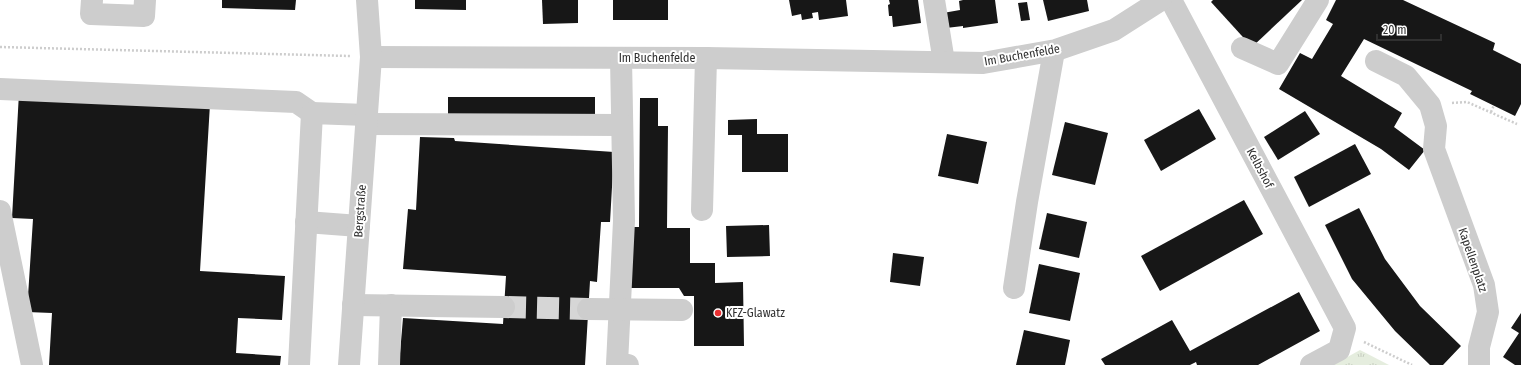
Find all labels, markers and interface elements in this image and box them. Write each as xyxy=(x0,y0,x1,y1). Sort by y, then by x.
scale bar xyxy=(1377,16,1441,42)
text: 20 m xyxy=(1383,23,1407,37)
street label: Im Buchenfelde xyxy=(983,41,1061,69)
street label: Im Buchenfelde xyxy=(619,51,695,65)
street label: Kelbshof xyxy=(1244,146,1277,191)
street label: Bergstraße xyxy=(351,184,369,238)
street label: Kapellenplatz xyxy=(1455,226,1491,294)
place label: KFZ-Glawatz xyxy=(726,306,785,320)
marker: KFZ-Glawatz xyxy=(713,308,723,318)

